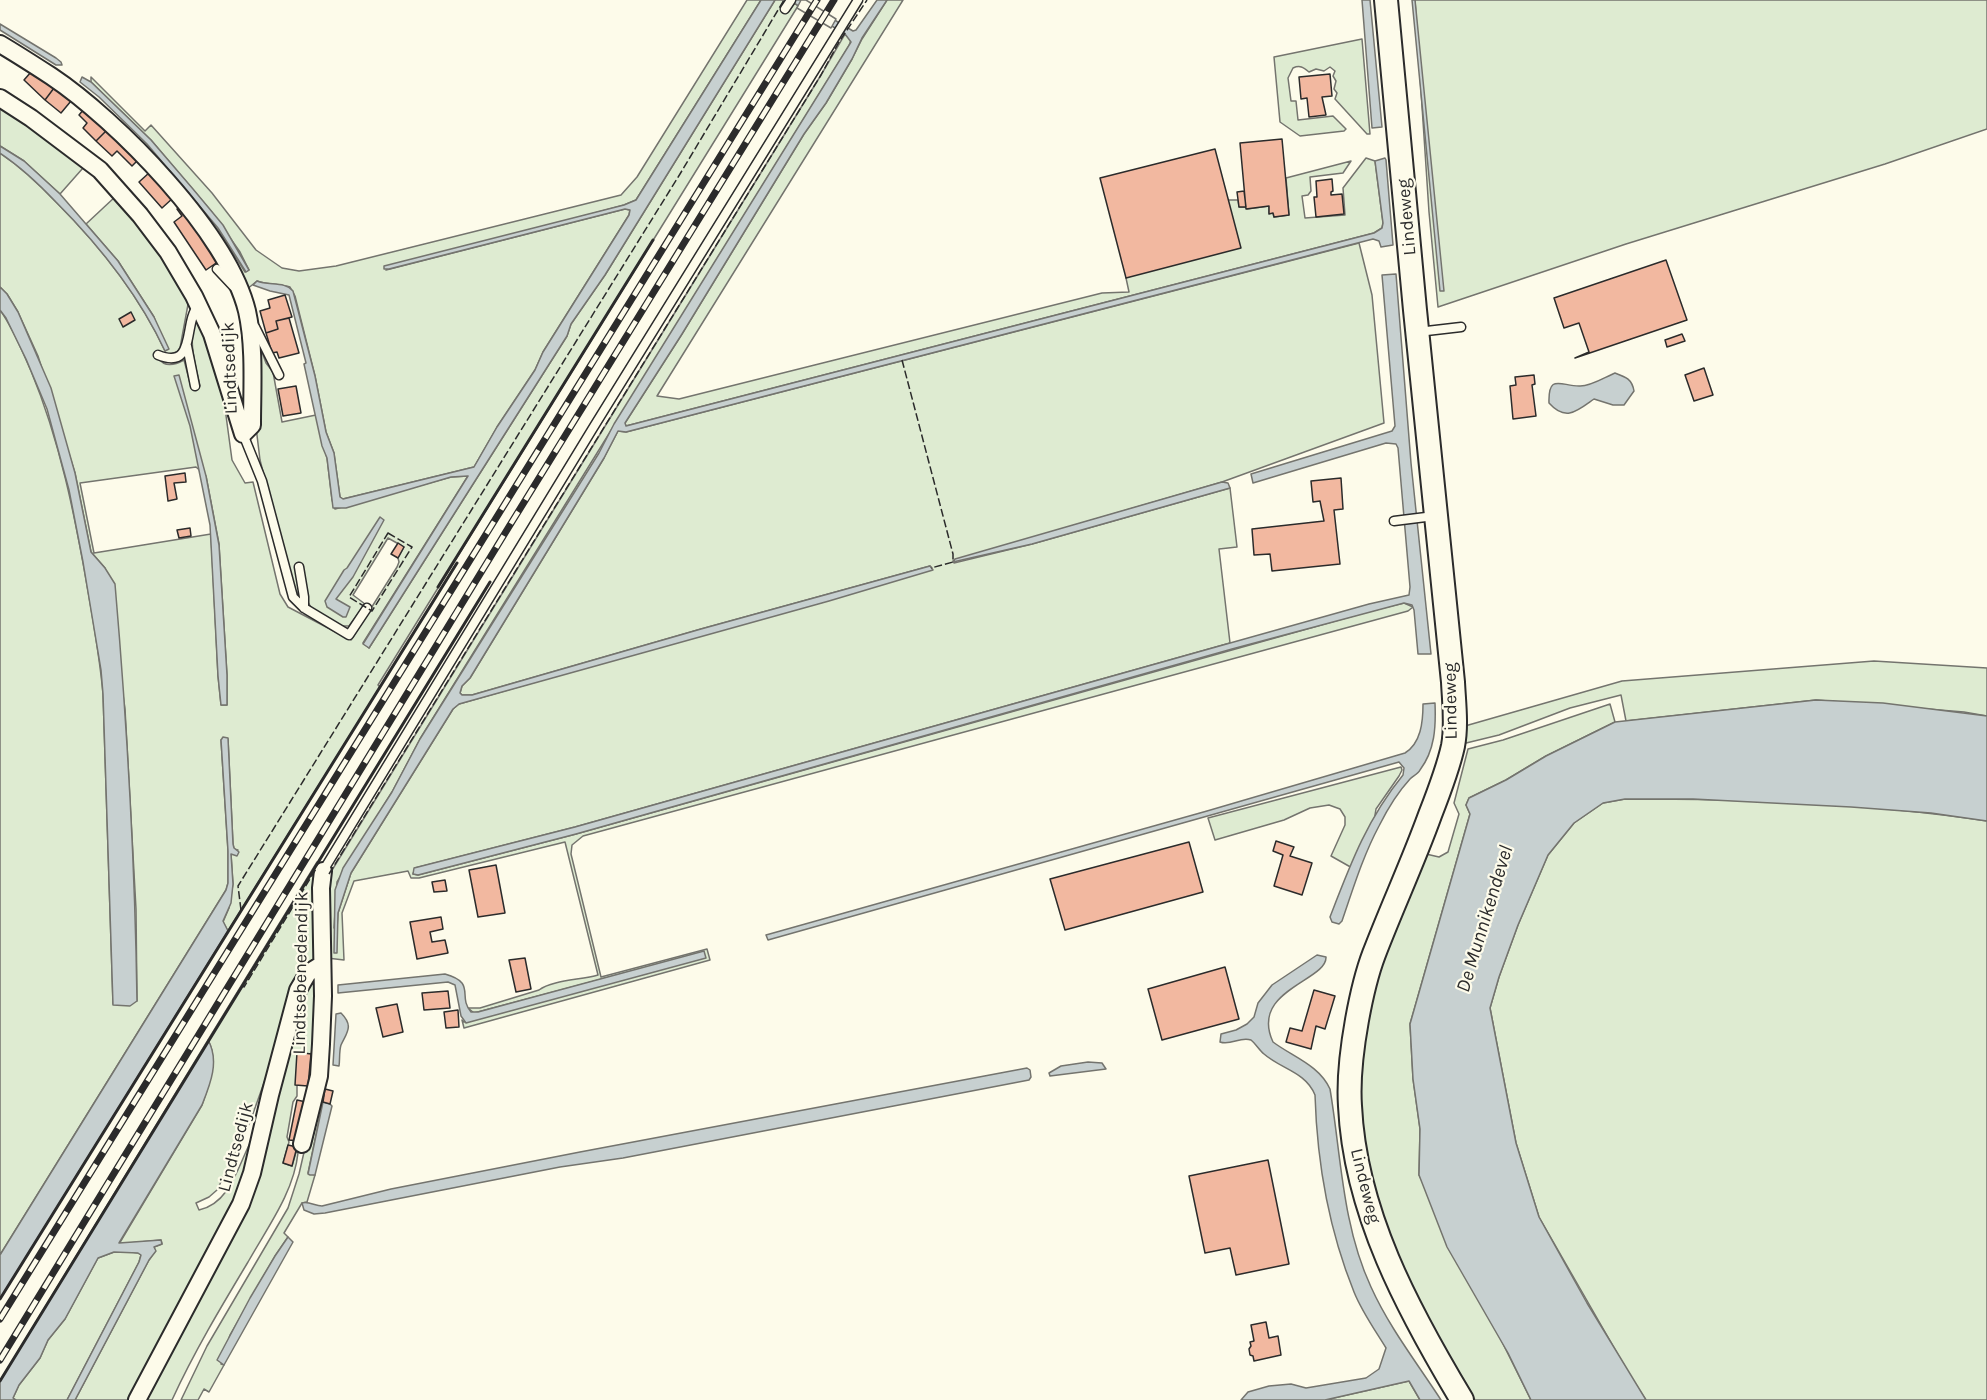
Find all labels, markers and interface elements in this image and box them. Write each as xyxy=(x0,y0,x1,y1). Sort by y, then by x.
street label: Lindeweg xyxy=(1393,178,1421,256)
street label: Lindtsedijk xyxy=(218,321,242,415)
street label: Lindeweg xyxy=(1440,662,1462,740)
water label: De Munnikendevel xyxy=(1451,843,1519,995)
street label: Lindtsebenedendijk xyxy=(289,891,313,1055)
street label: Lindtsedijk xyxy=(214,1099,258,1195)
street label: Lindeweg xyxy=(1345,1146,1385,1226)

